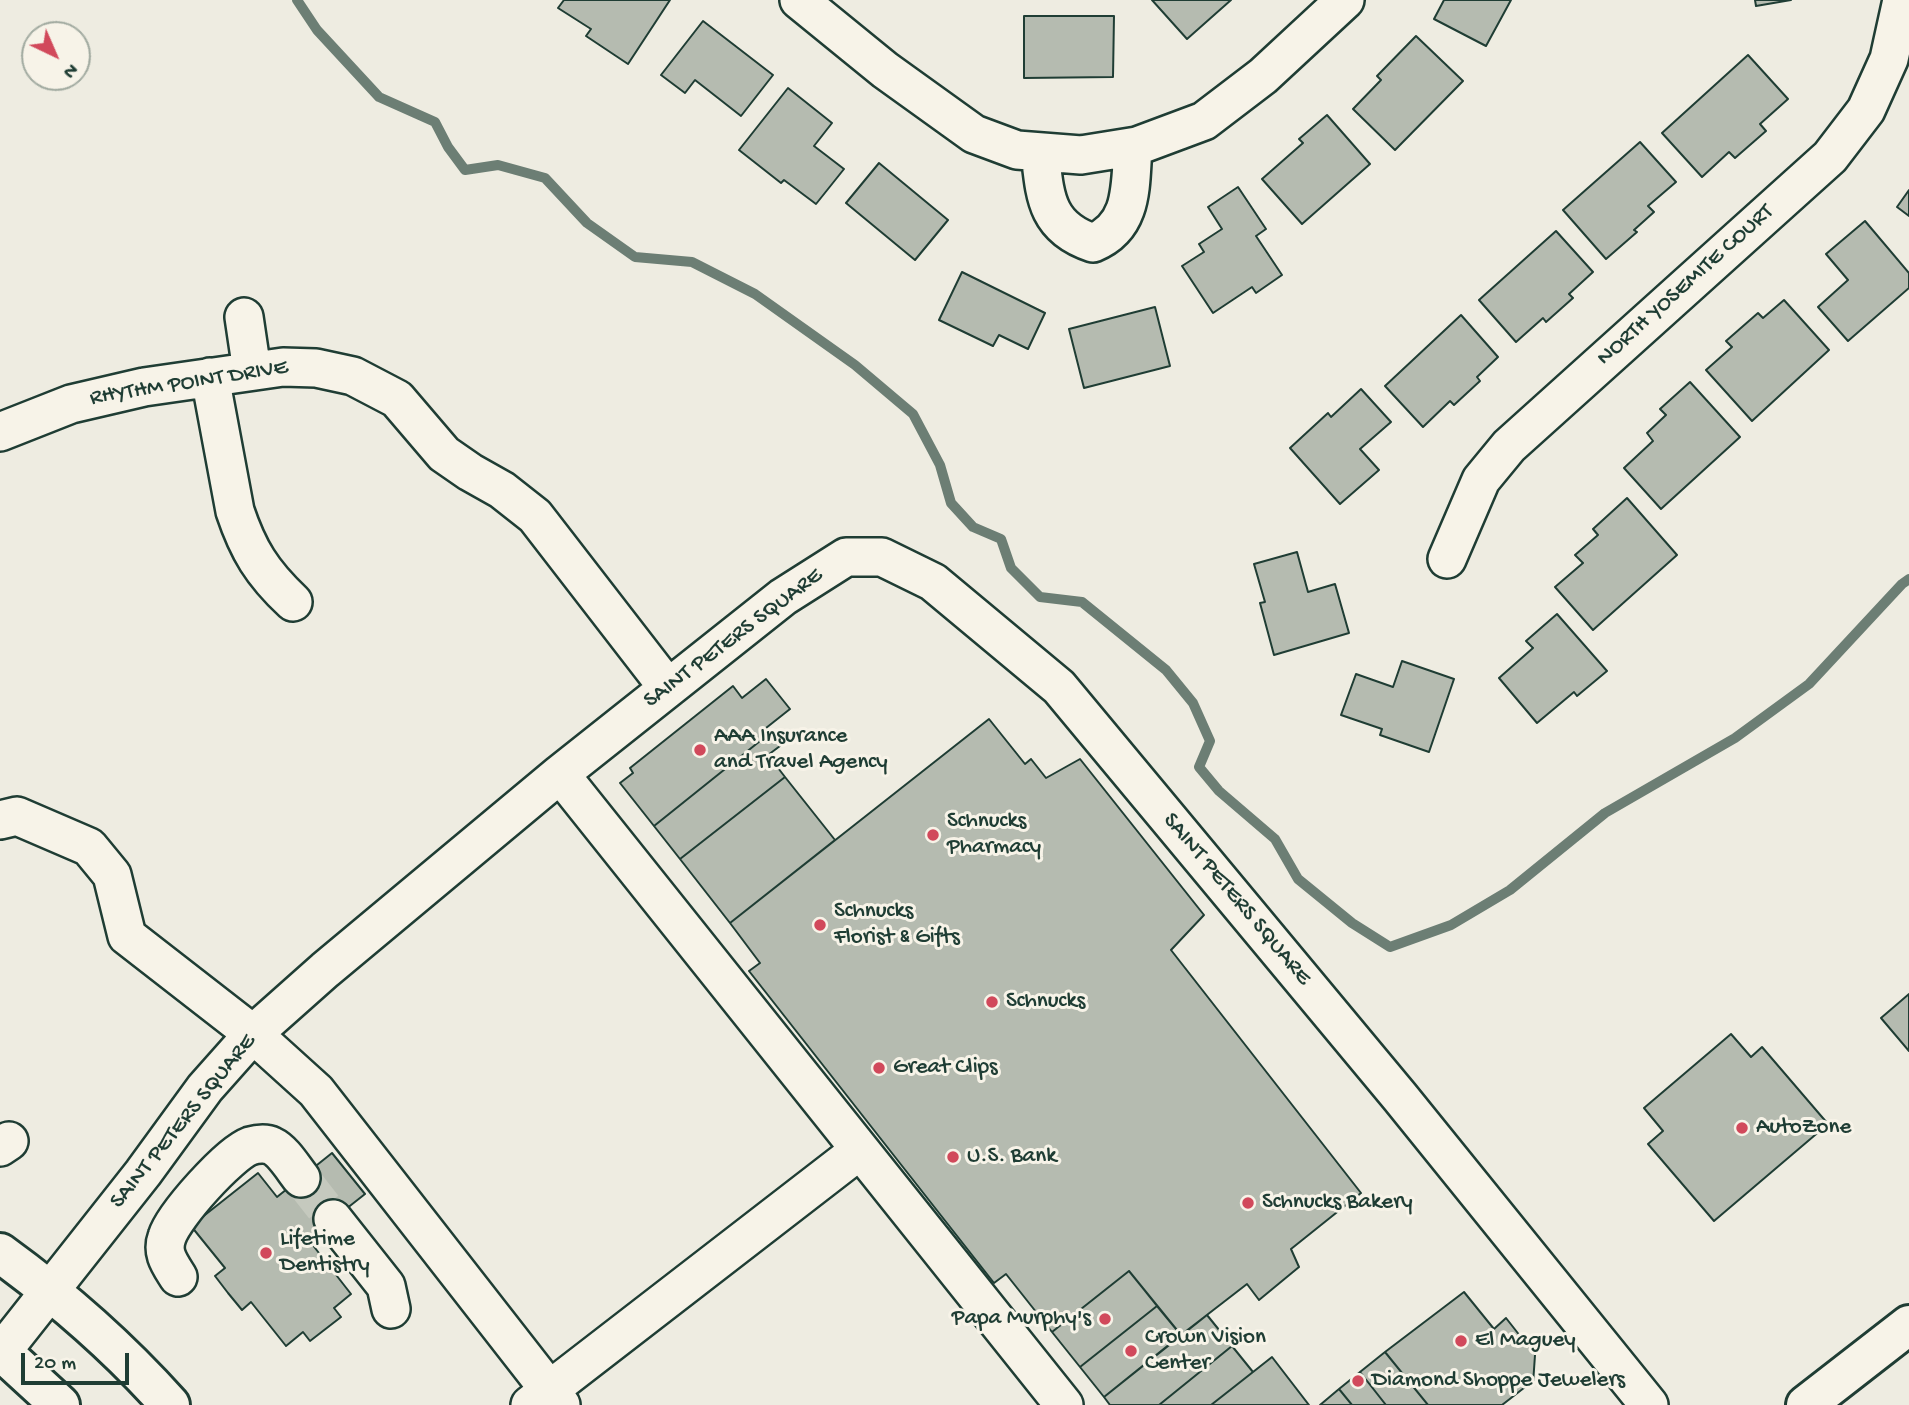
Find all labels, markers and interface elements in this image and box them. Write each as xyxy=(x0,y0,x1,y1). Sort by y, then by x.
north arrow xyxy=(21,21,91,91)
text: N xyxy=(57,57,82,83)
street label: NORTH YOSEMITE COURT xyxy=(1592,199,1780,373)
street label: RHYTHM POINT DRIVE xyxy=(88,355,290,413)
street label: SAINT PETERS SQUARE xyxy=(639,563,829,715)
place label: AAA Insurance and Travel Agency xyxy=(714,723,887,777)
marker: AAA Insurance and Travel Agency xyxy=(692,742,708,758)
place label: Schnucks Pharmacy xyxy=(947,808,1041,862)
street label: SAINT PETERS SQUARE xyxy=(1156,808,1316,992)
marker: Schnucks Pharmacy xyxy=(925,827,941,843)
place label: Schnucks Florist & Gifts xyxy=(834,898,960,952)
marker: Schnucks Florist & Gifts xyxy=(812,917,828,933)
place label: Schnucks xyxy=(1006,988,1085,1016)
marker: Schnucks xyxy=(984,994,1000,1010)
street label: SAINT PETERS SQUARE xyxy=(105,1029,263,1215)
place label: Great Clips xyxy=(893,1054,997,1082)
marker: Great Clips xyxy=(871,1060,887,1076)
place label: AutoZone xyxy=(1756,1114,1851,1142)
marker: AutoZone xyxy=(1734,1120,1750,1136)
place label: U.S. Bank xyxy=(967,1143,1057,1171)
marker: U.S. Bank xyxy=(945,1149,961,1165)
place label: Schnucks Bakery xyxy=(1262,1189,1413,1217)
marker: Schnucks Bakery xyxy=(1240,1195,1256,1211)
place label: Lifetime Dentistry xyxy=(280,1226,369,1280)
marker: Lifetime Dentistry xyxy=(258,1245,274,1261)
place label: Papa Murphy's xyxy=(952,1305,1091,1333)
marker: Papa Murphy's xyxy=(1097,1311,1113,1327)
place label: Crown Vision Center xyxy=(1145,1324,1266,1378)
place label: El Maguey xyxy=(1475,1327,1576,1355)
marker: El Maguey xyxy=(1453,1333,1469,1349)
scale bar xyxy=(24,1338,133,1382)
marker: Crown Vision Center xyxy=(1123,1343,1139,1359)
text: 20 m xyxy=(34,1352,76,1377)
place label: Diamond Shoppe Jewelers xyxy=(1372,1367,1625,1395)
marker: Diamond Shoppe Jewelers xyxy=(1350,1373,1366,1389)

